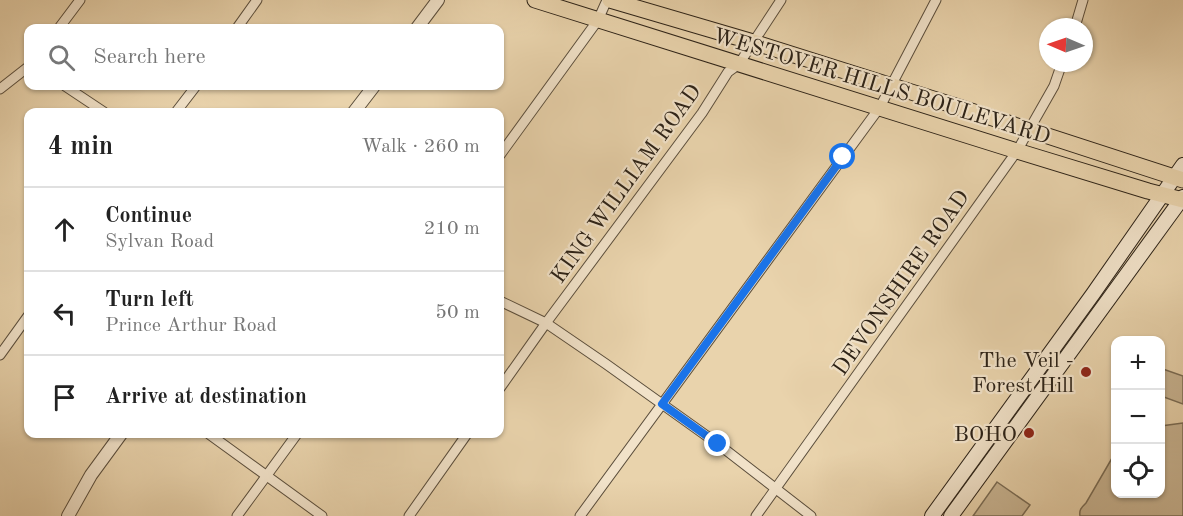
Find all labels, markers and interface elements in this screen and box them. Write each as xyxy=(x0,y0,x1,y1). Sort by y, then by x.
north arrow xyxy=(1039,18,1093,72)
search box xyxy=(24,24,504,90)
street label: WESTOVER HILLS BOULEVARD xyxy=(710,25,1053,149)
icon: search xyxy=(45,41,78,74)
text: Search here xyxy=(93,46,206,68)
street label: KING WILLIAM ROAD xyxy=(547,81,706,288)
text: 4 min xyxy=(48,134,113,160)
text: Walk · 260 m xyxy=(361,137,480,157)
route start xyxy=(829,143,855,169)
street label: DEVONSHIRE ROAD xyxy=(829,186,974,380)
text: Continue xyxy=(105,205,192,227)
icon: ahead xyxy=(48,213,81,246)
text: 210 m xyxy=(424,219,480,239)
text: Sylvan Road xyxy=(105,232,214,252)
text: Turn left xyxy=(105,289,194,311)
icon: left xyxy=(48,297,81,330)
text: 50 m xyxy=(435,303,480,323)
text: Prince Arthur Road xyxy=(105,316,277,336)
map controls xyxy=(1111,336,1165,498)
button: + xyxy=(1111,336,1165,390)
place label: The Veil - Forest Hill xyxy=(972,350,1074,397)
marker: The Veil - Forest Hill xyxy=(1079,365,1093,379)
icon: arrive xyxy=(48,381,81,414)
text: Arrive at destination xyxy=(105,386,307,408)
button: − xyxy=(1111,390,1165,444)
place label: BOHO xyxy=(954,424,1017,446)
marker: BOHO xyxy=(1022,426,1036,440)
route end xyxy=(704,430,730,456)
button: locate xyxy=(1111,444,1165,498)

